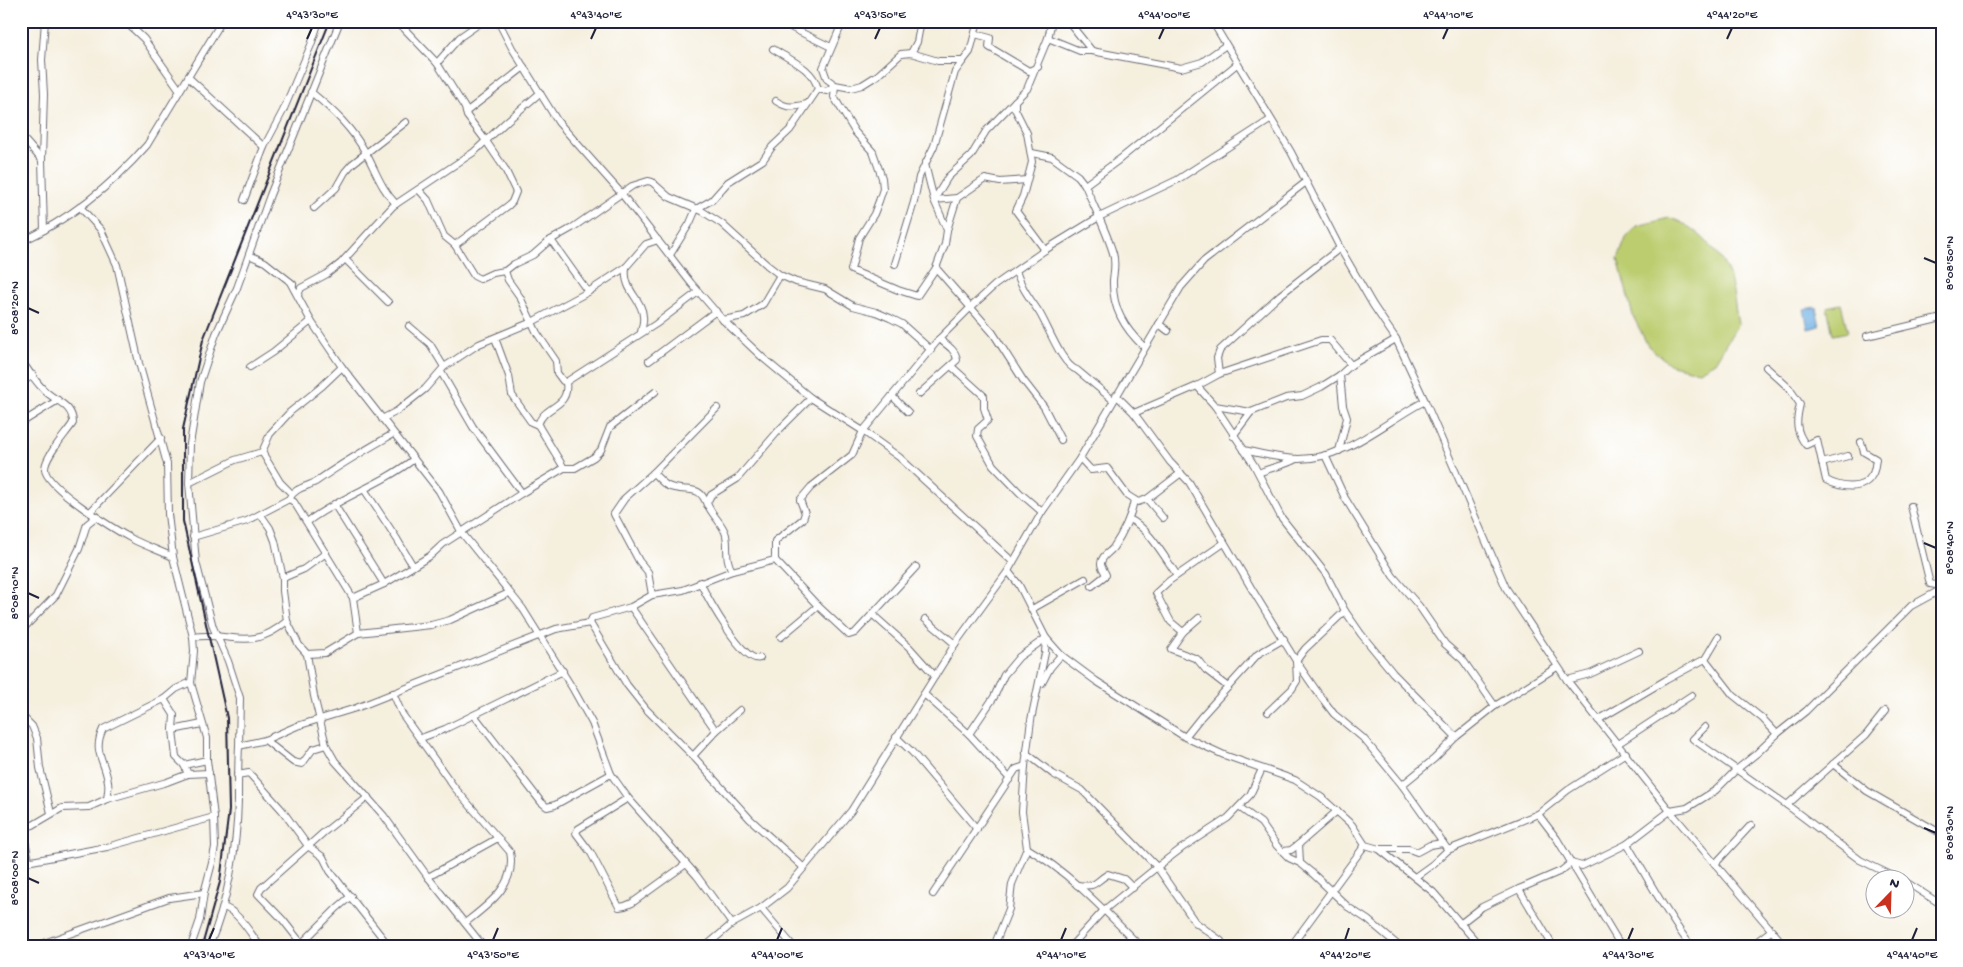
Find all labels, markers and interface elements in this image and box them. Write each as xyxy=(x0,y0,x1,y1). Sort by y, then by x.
text: 4°43'30"E xyxy=(286,9,338,23)
text: 4°43'40"E xyxy=(571,9,622,23)
text: 4°43'50"E xyxy=(854,9,906,23)
text: 4°44'00"E xyxy=(1138,9,1190,23)
text: 4°44'10"E xyxy=(1423,9,1473,23)
text: 4°44'20"E xyxy=(1707,9,1758,23)
text: 8°08'50"N xyxy=(1944,236,1958,290)
text: 8°08'20"N xyxy=(9,281,23,335)
text: 8°08'40"N xyxy=(1944,521,1958,575)
text: 8°08'10"N xyxy=(9,566,23,619)
text: 8°08'30"N xyxy=(1944,806,1958,860)
text: 8°08'00"N xyxy=(9,850,23,905)
north arrow xyxy=(1866,870,1916,920)
text: N xyxy=(1887,875,1902,894)
text: 4°43'40"E xyxy=(184,949,235,963)
text: 4°43'50"E xyxy=(467,949,519,963)
text: 4°44'00"E xyxy=(751,949,803,963)
text: 4°44'10"E xyxy=(1036,949,1086,963)
text: 4°44'20"E xyxy=(1320,949,1371,963)
text: 4°44'30"E xyxy=(1603,949,1654,963)
text: 4°44'40"E xyxy=(1887,949,1938,963)

